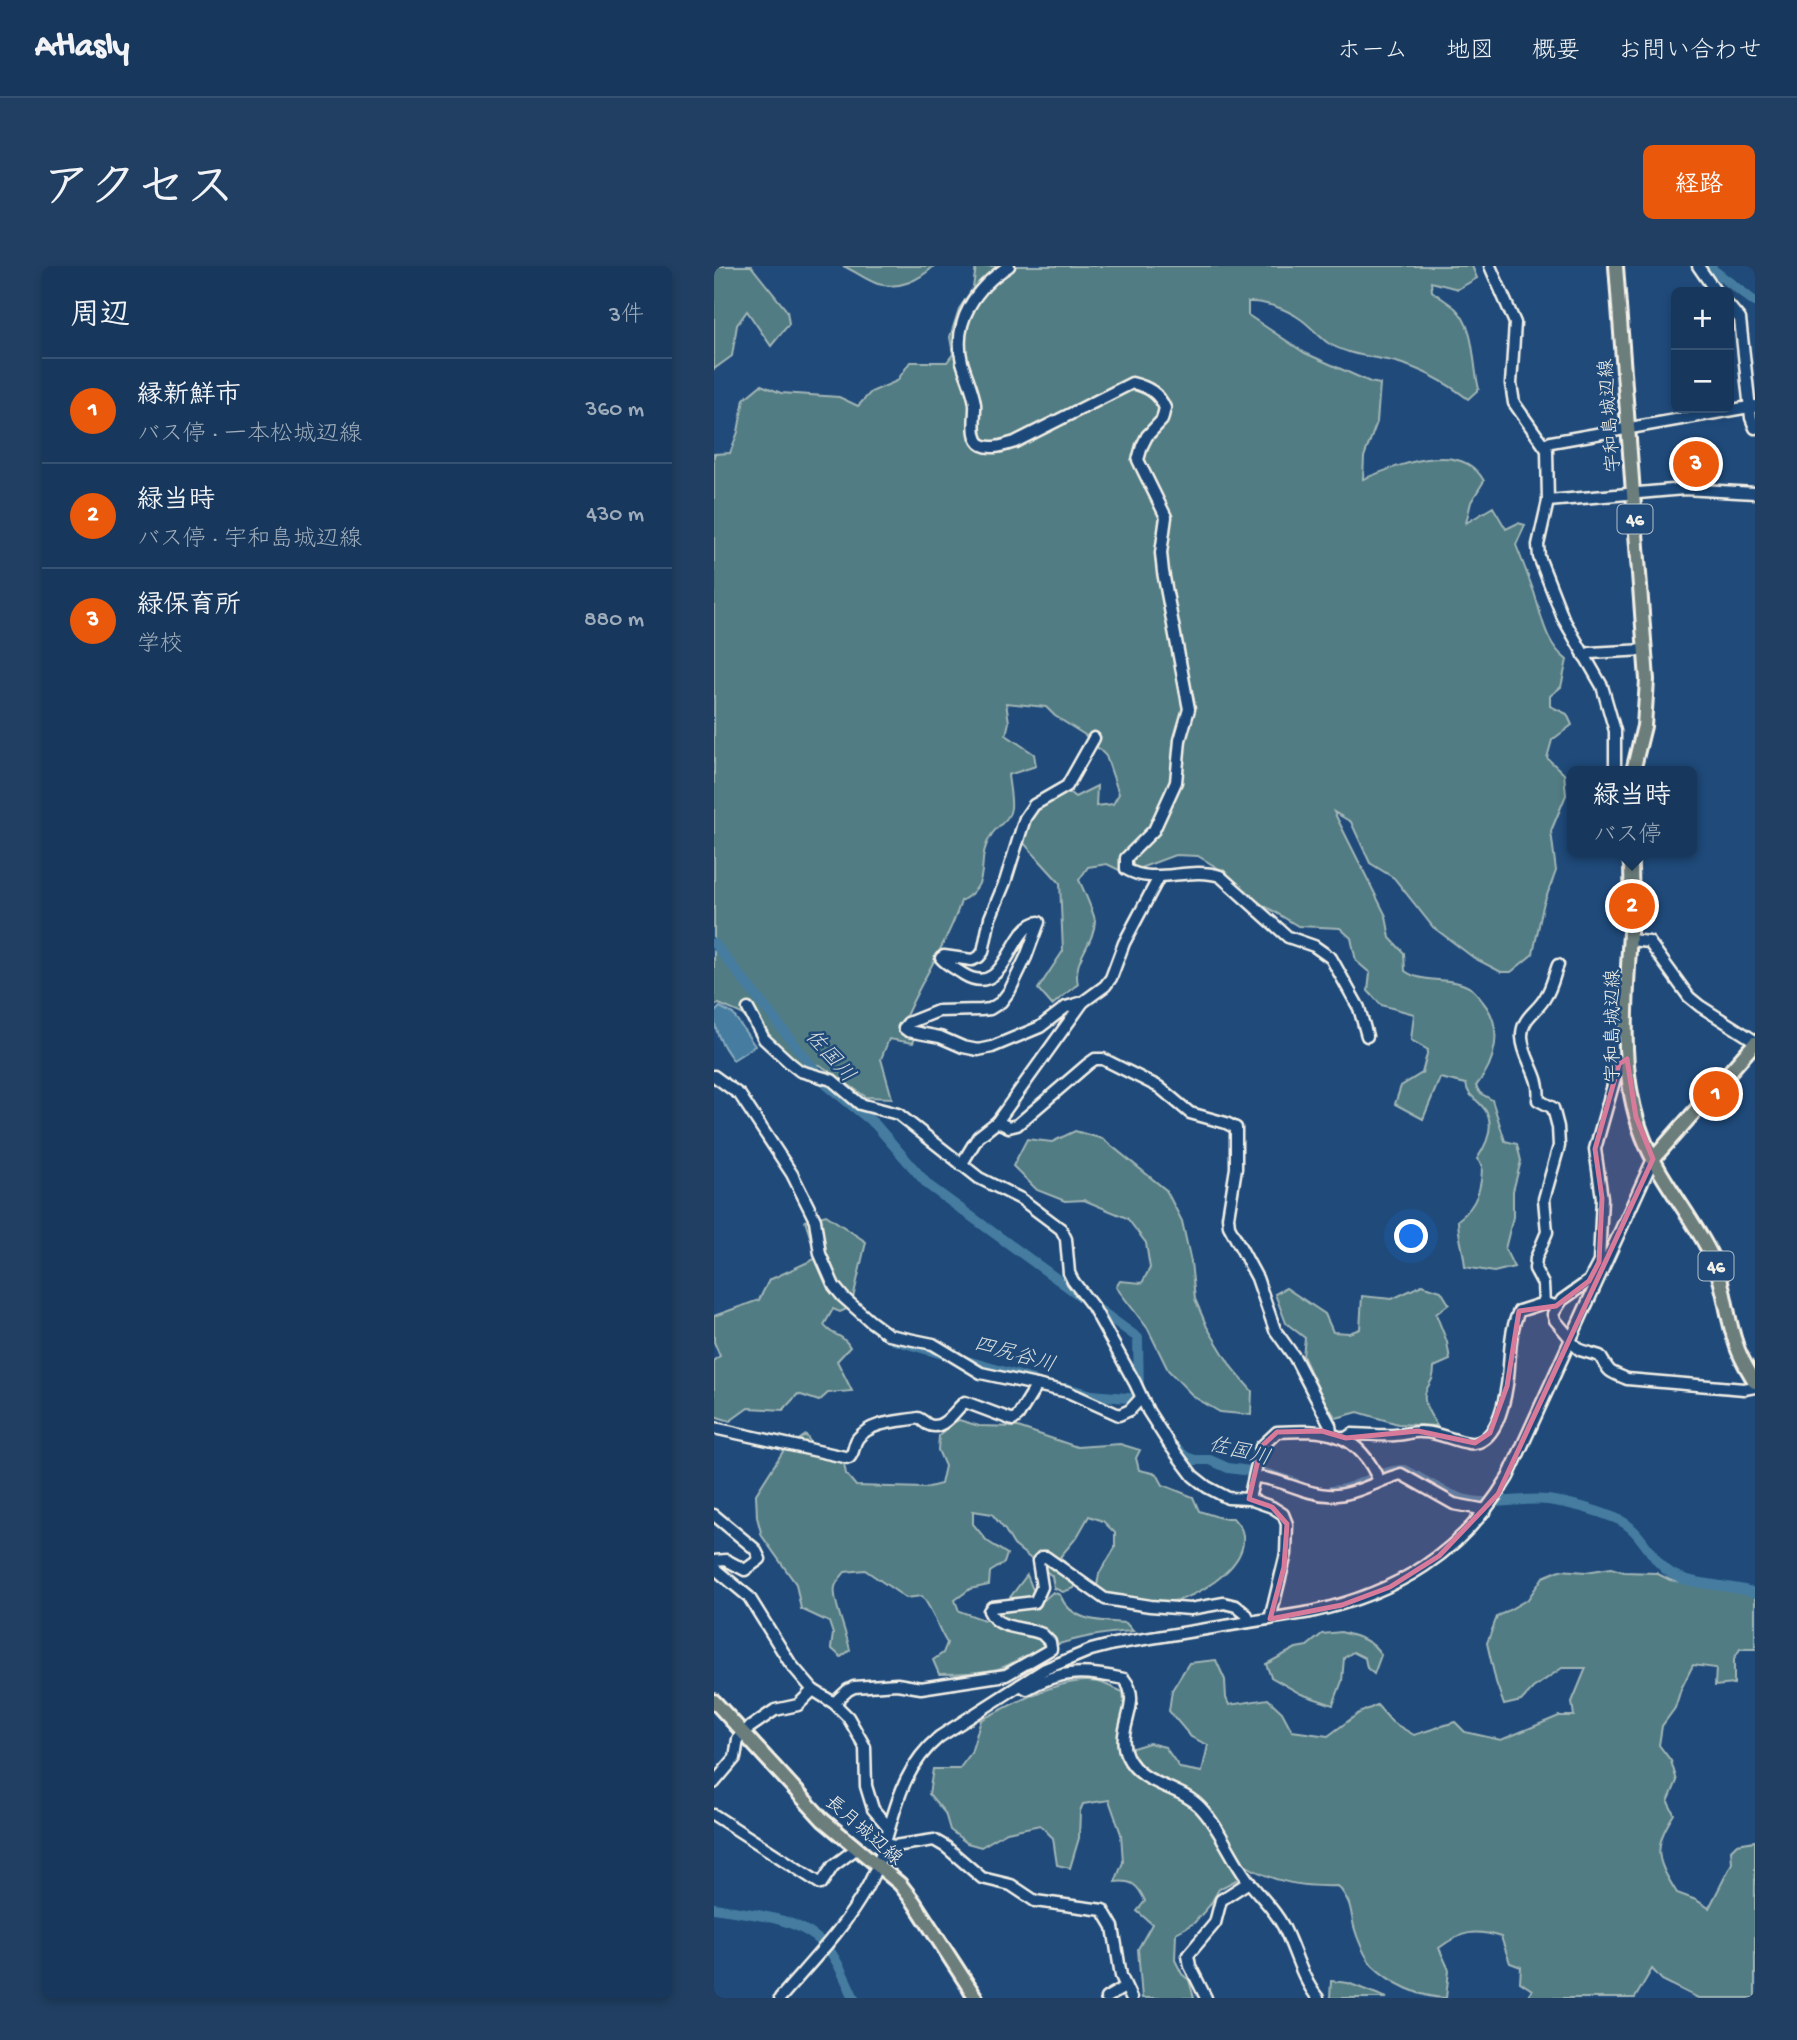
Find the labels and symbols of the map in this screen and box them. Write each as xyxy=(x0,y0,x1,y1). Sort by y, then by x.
street label: 宇和島城辺線 xyxy=(1595,358,1627,473)
pin: 3 xyxy=(1673,438,1719,490)
road number: 46 xyxy=(1618,505,1653,534)
pin: 2 xyxy=(1609,880,1655,932)
street label: 宇和島城辺線 xyxy=(1602,969,1626,1083)
water label: 佐国川 xyxy=(798,1025,860,1089)
pin: 1 xyxy=(1693,1068,1739,1120)
your location xyxy=(1394,1219,1428,1253)
road number: 46 xyxy=(1698,1252,1734,1281)
water label: 四尻谷川 xyxy=(970,1332,1058,1380)
water label: 佐国川 xyxy=(1206,1433,1273,1473)
street label: 長月城辺線 xyxy=(819,1791,907,1871)

